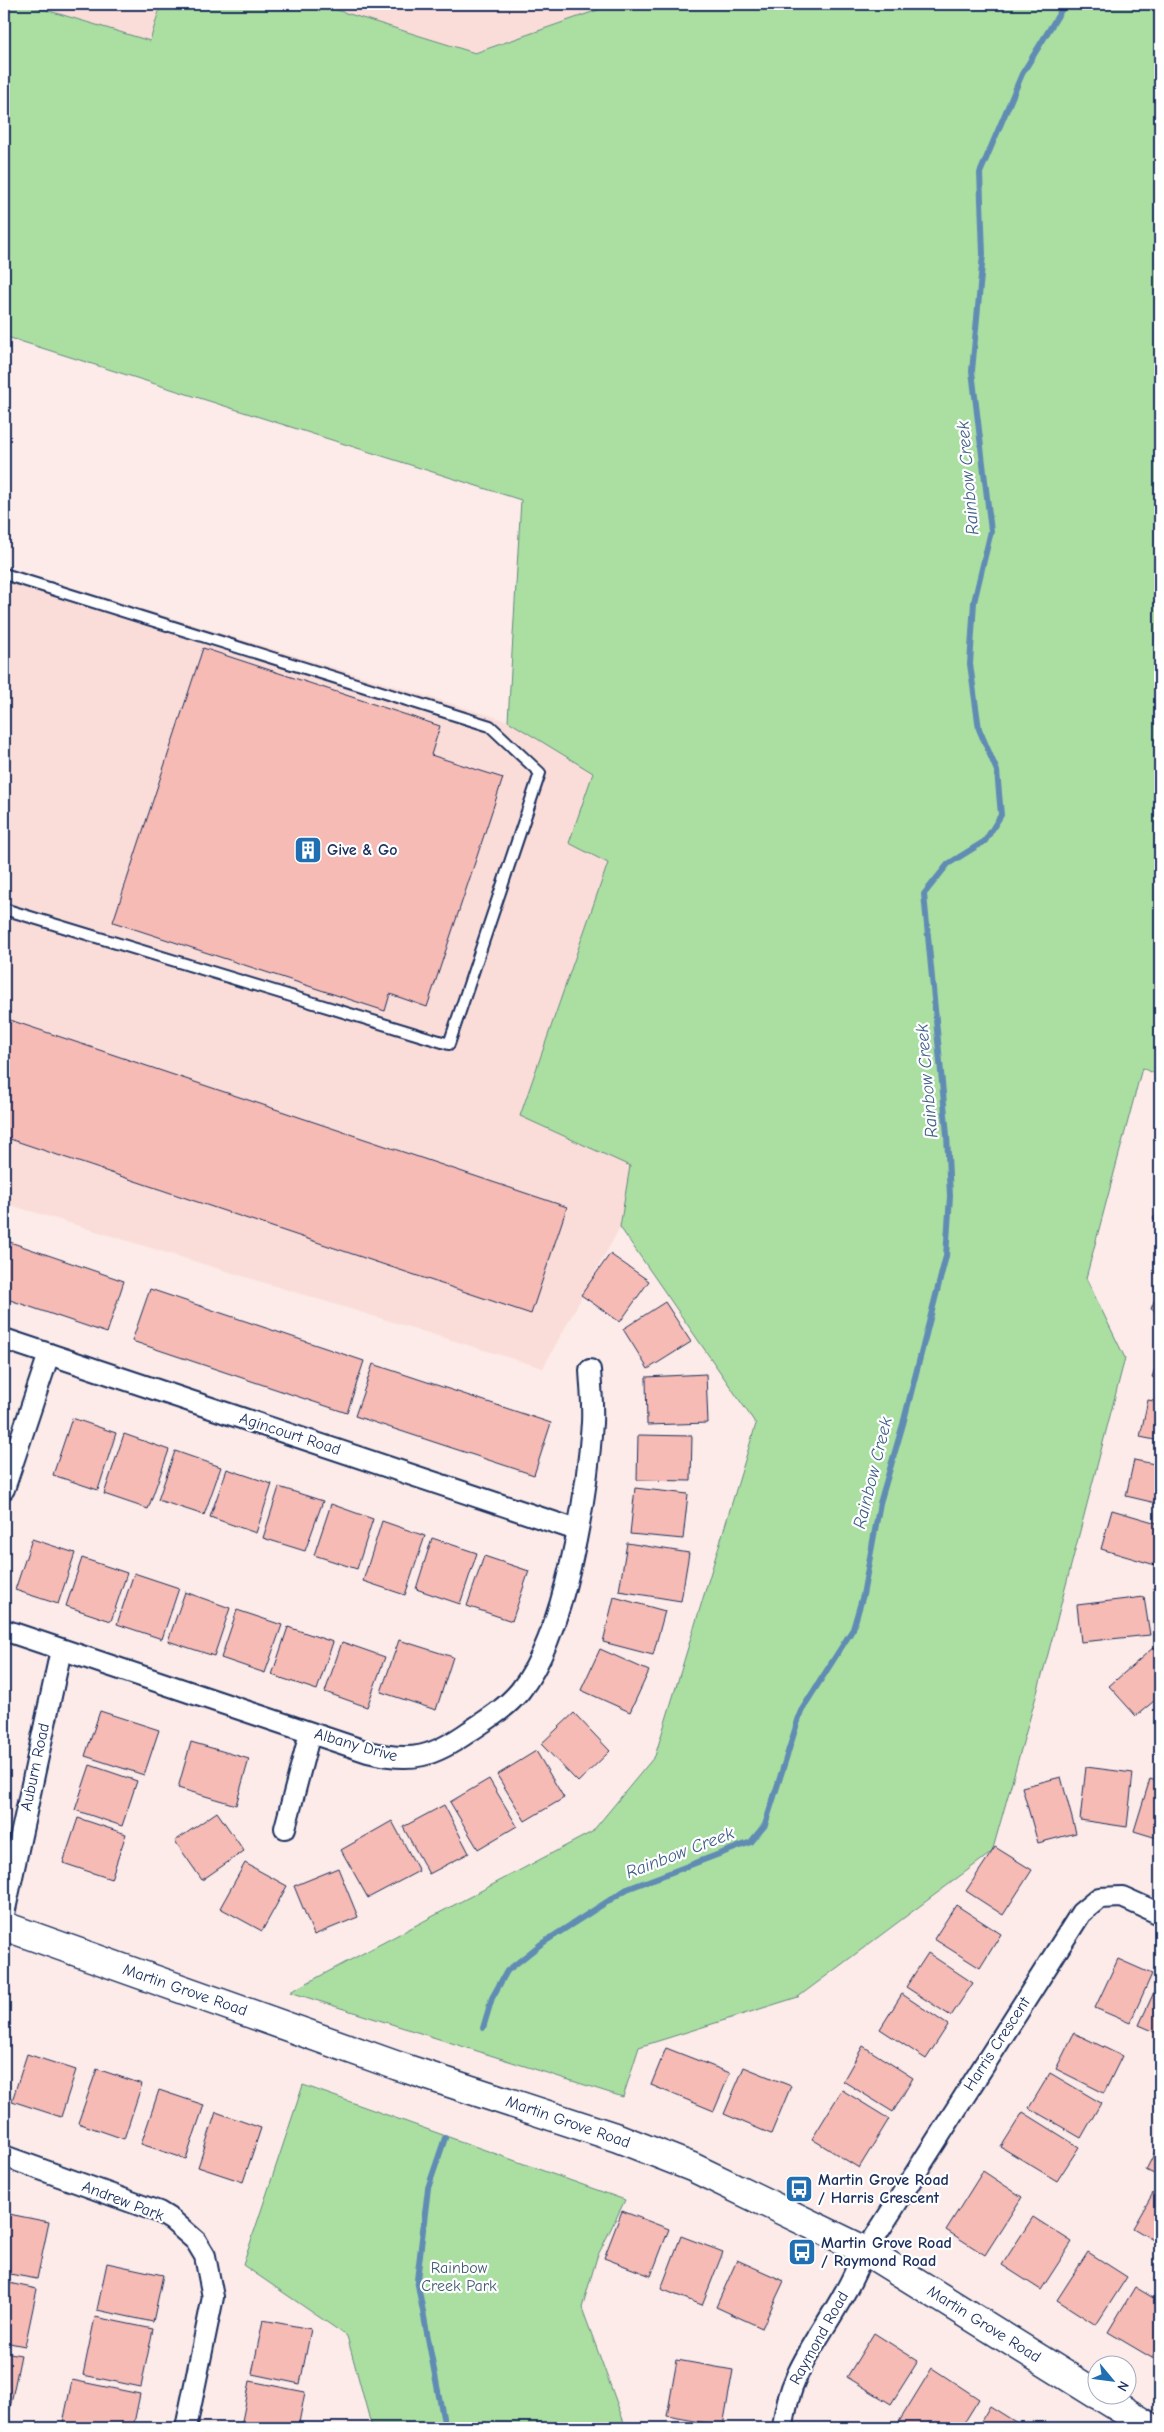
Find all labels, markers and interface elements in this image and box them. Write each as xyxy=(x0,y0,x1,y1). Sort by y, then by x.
water label: Rainbow Creek xyxy=(953,420,983,536)
building icon: Give & Go xyxy=(293,835,323,865)
place label: Give & Go xyxy=(327,841,398,859)
water label: Rainbow Creek xyxy=(912,1023,942,1139)
street label: Agincourt Road xyxy=(237,1409,343,1459)
water label: Rainbow Creek xyxy=(849,1415,897,1531)
street label: Auburn Road xyxy=(17,1721,53,1813)
street label: Albany Drive xyxy=(312,1725,400,1765)
water label: Rainbow Creek xyxy=(623,1823,737,1883)
street label: Martin Grove Road xyxy=(120,1960,250,2020)
street label: Harris Crescent xyxy=(960,1994,1034,2094)
street label: Martin Grove Road xyxy=(503,2092,633,2152)
place label: Martin Grove Road / Harris Crescent xyxy=(818,2171,949,2207)
bus stop icon: Martin Grove Road / Harris Crescent xyxy=(784,2174,814,2204)
street label: Andrew Park xyxy=(80,2177,167,2225)
place label: Martin Grove Road / Raymond Road xyxy=(821,2234,952,2270)
bus stop icon: Martin Grove Road / Raymond Road xyxy=(787,2237,817,2267)
park label: Rainbow Creek Park xyxy=(421,2259,497,2295)
street label: Martin Grove Road xyxy=(924,2282,1044,2366)
street label: Raymond Road xyxy=(786,2288,852,2388)
north arrow xyxy=(1086,2354,1136,2404)
text: N xyxy=(1113,2378,1133,2394)

